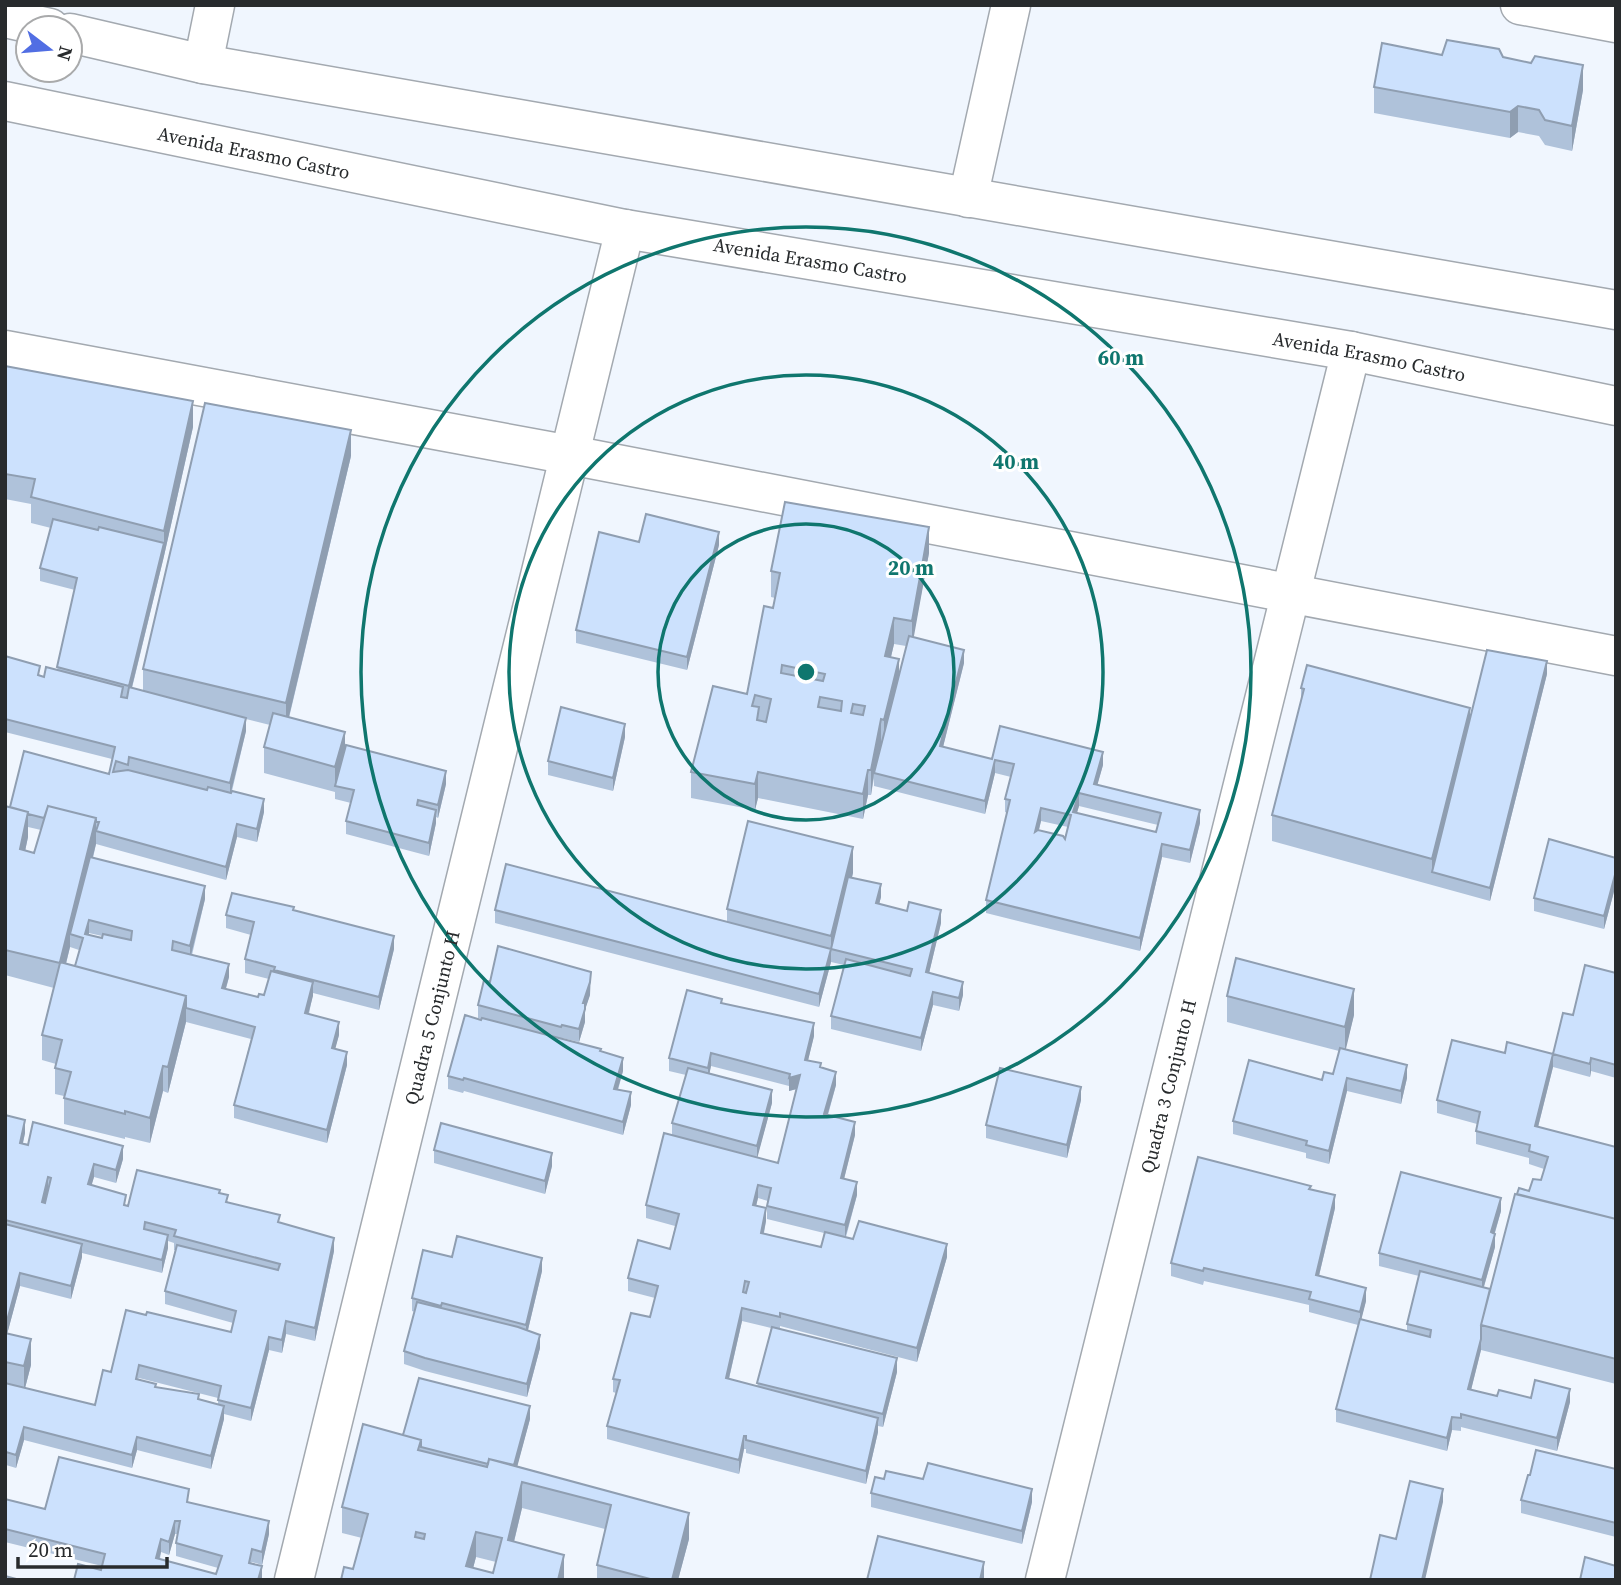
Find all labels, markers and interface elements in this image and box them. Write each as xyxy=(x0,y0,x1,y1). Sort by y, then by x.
north arrow xyxy=(14,14,84,84)
text: N xyxy=(51,43,80,64)
street label: Avenida Erasmo Castro xyxy=(155,120,352,185)
street label: Avenida Erasmo Castro xyxy=(712,231,909,289)
street label: Avenida Erasmo Castro xyxy=(1271,325,1468,387)
text: 60 m xyxy=(1098,343,1144,372)
text: 40 m xyxy=(993,447,1039,476)
text: 20 m xyxy=(888,553,934,582)
centre of rings xyxy=(794,660,818,684)
street label: Quadra 5 Conjunto H xyxy=(398,928,466,1107)
street label: Quadra 3 Conjunto H xyxy=(1134,996,1202,1176)
scale bar xyxy=(18,1526,166,1570)
text: 20 m xyxy=(28,1535,73,1564)

